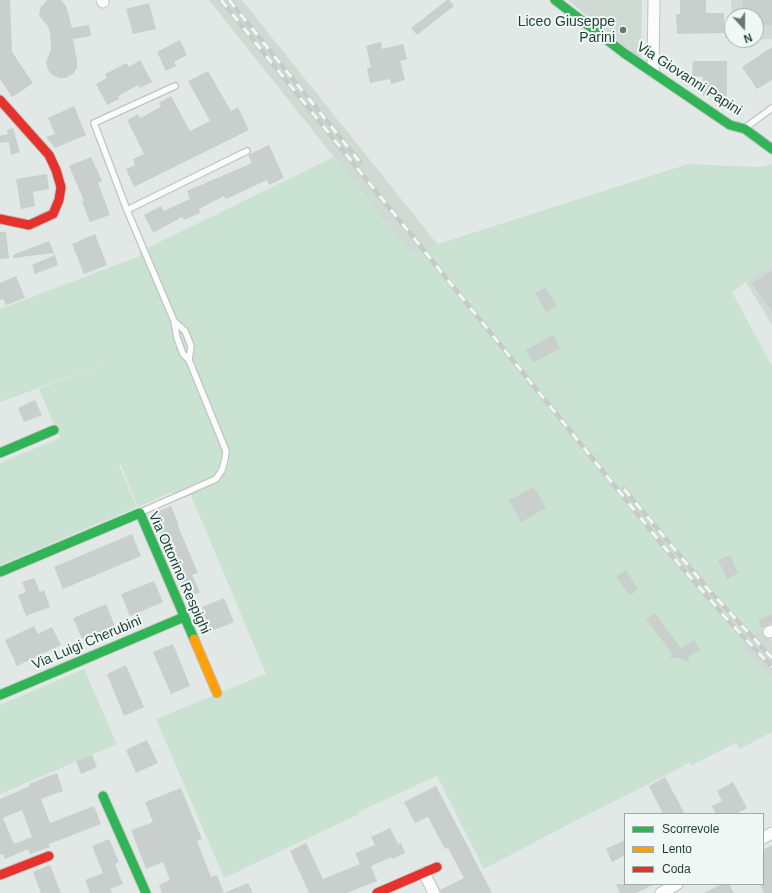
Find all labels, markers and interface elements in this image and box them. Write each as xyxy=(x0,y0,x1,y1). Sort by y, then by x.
north arrow xyxy=(724,8,764,48)
place label: Liceo Giuseppe Parini xyxy=(518,14,615,46)
marker: Liceo Giuseppe Parini xyxy=(618,25,628,35)
text: N xyxy=(742,31,754,45)
street label: Via Giovanni Papini xyxy=(633,39,745,119)
street label: Via Ottorino Respighi xyxy=(144,509,214,637)
street label: Via Luigi Cherubini xyxy=(30,612,144,674)
legend xyxy=(624,813,764,885)
text: Scorrevole xyxy=(662,822,719,836)
text: Lento xyxy=(662,842,692,856)
text: Coda xyxy=(662,862,691,876)

